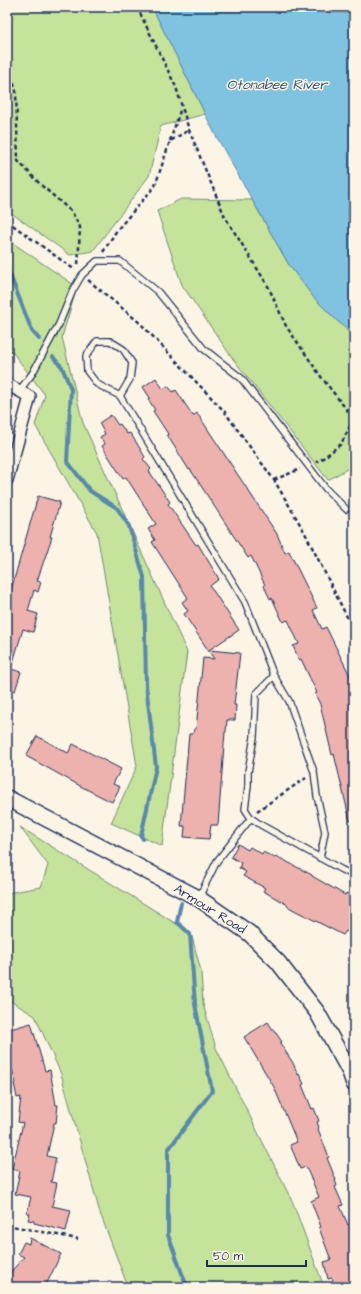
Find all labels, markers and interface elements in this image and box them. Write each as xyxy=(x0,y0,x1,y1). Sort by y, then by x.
water label: Otonabee River xyxy=(227,75,328,95)
street label: Armour Road xyxy=(171,880,250,938)
scale bar xyxy=(207,1242,306,1268)
text: 50 m xyxy=(213,1248,244,1265)

